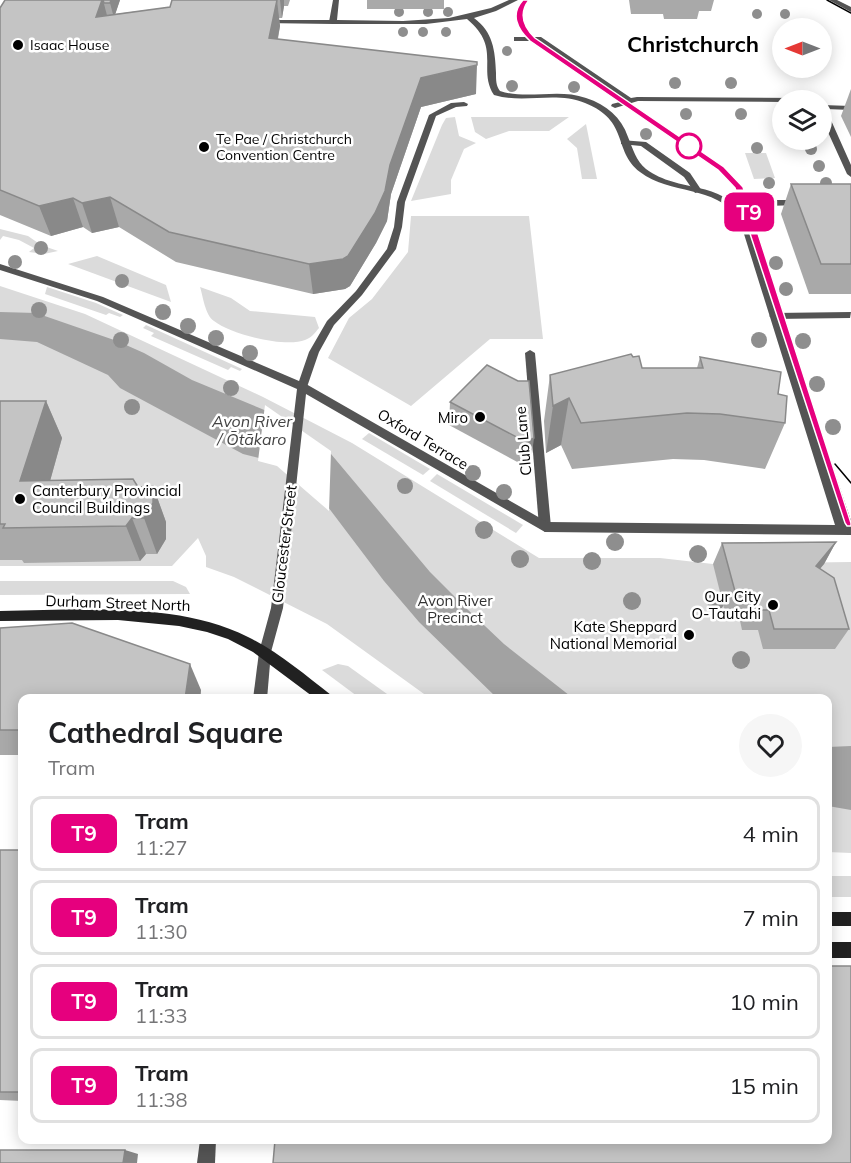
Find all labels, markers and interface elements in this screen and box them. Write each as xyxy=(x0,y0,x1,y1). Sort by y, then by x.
north arrow xyxy=(772,18,832,78)
map controls xyxy=(772,18,832,150)
district label: Christchurch xyxy=(627,30,759,58)
place label: Isaac House xyxy=(30,36,109,54)
marker: Isaac House xyxy=(11,38,25,52)
button: layers xyxy=(772,90,832,150)
place label: Te Pae / Christchurch Convention Centre xyxy=(216,130,352,164)
unlabelled marker xyxy=(676,133,702,159)
marker: Te Pae / Christchurch Convention Centre xyxy=(197,140,211,154)
line badge: T9 xyxy=(722,192,776,232)
text: T9 xyxy=(736,199,762,225)
street label: Oxford Terrace xyxy=(374,404,472,474)
street label: Club Lane xyxy=(511,406,535,476)
place label: Miro xyxy=(438,408,468,427)
marker: Miro xyxy=(473,410,487,424)
water label: Avon River / Ōtākaro xyxy=(211,411,293,449)
place label: Canterbury Provincial Council Buildings xyxy=(32,481,181,517)
street label: Gloucester Street xyxy=(267,484,301,604)
marker: Canterbury Provincial Council Buildings xyxy=(13,492,27,506)
place label: Our City O-Tautahi xyxy=(692,587,761,623)
street label: Durham Street North xyxy=(45,591,191,615)
park label: Avon River Precinct xyxy=(417,591,493,627)
marker: Our City O-Tautahi xyxy=(766,598,780,612)
place label: Kate Sheppard National Memorial xyxy=(550,617,677,653)
marker: Kate Sheppard National Memorial xyxy=(682,628,696,642)
button: heart xyxy=(739,714,802,777)
text: Cathedral Square xyxy=(48,715,283,750)
text: Tram xyxy=(48,755,95,780)
text: Tram xyxy=(135,807,189,835)
text: T9 xyxy=(71,820,97,846)
text: 4 min xyxy=(743,820,799,848)
text: 11:27 xyxy=(135,835,188,860)
text: Tram xyxy=(135,891,189,919)
text: T9 xyxy=(71,904,97,930)
text: 7 min xyxy=(743,904,799,932)
text: 11:30 xyxy=(135,919,188,944)
text: Tram xyxy=(135,975,189,1003)
text: T9 xyxy=(71,988,97,1014)
text: 10 min xyxy=(729,988,799,1016)
text: 11:33 xyxy=(135,1003,188,1028)
text: Tram xyxy=(135,1059,189,1087)
text: T9 xyxy=(71,1072,97,1098)
text: 15 min xyxy=(729,1072,799,1100)
text: 11:38 xyxy=(135,1087,188,1112)

